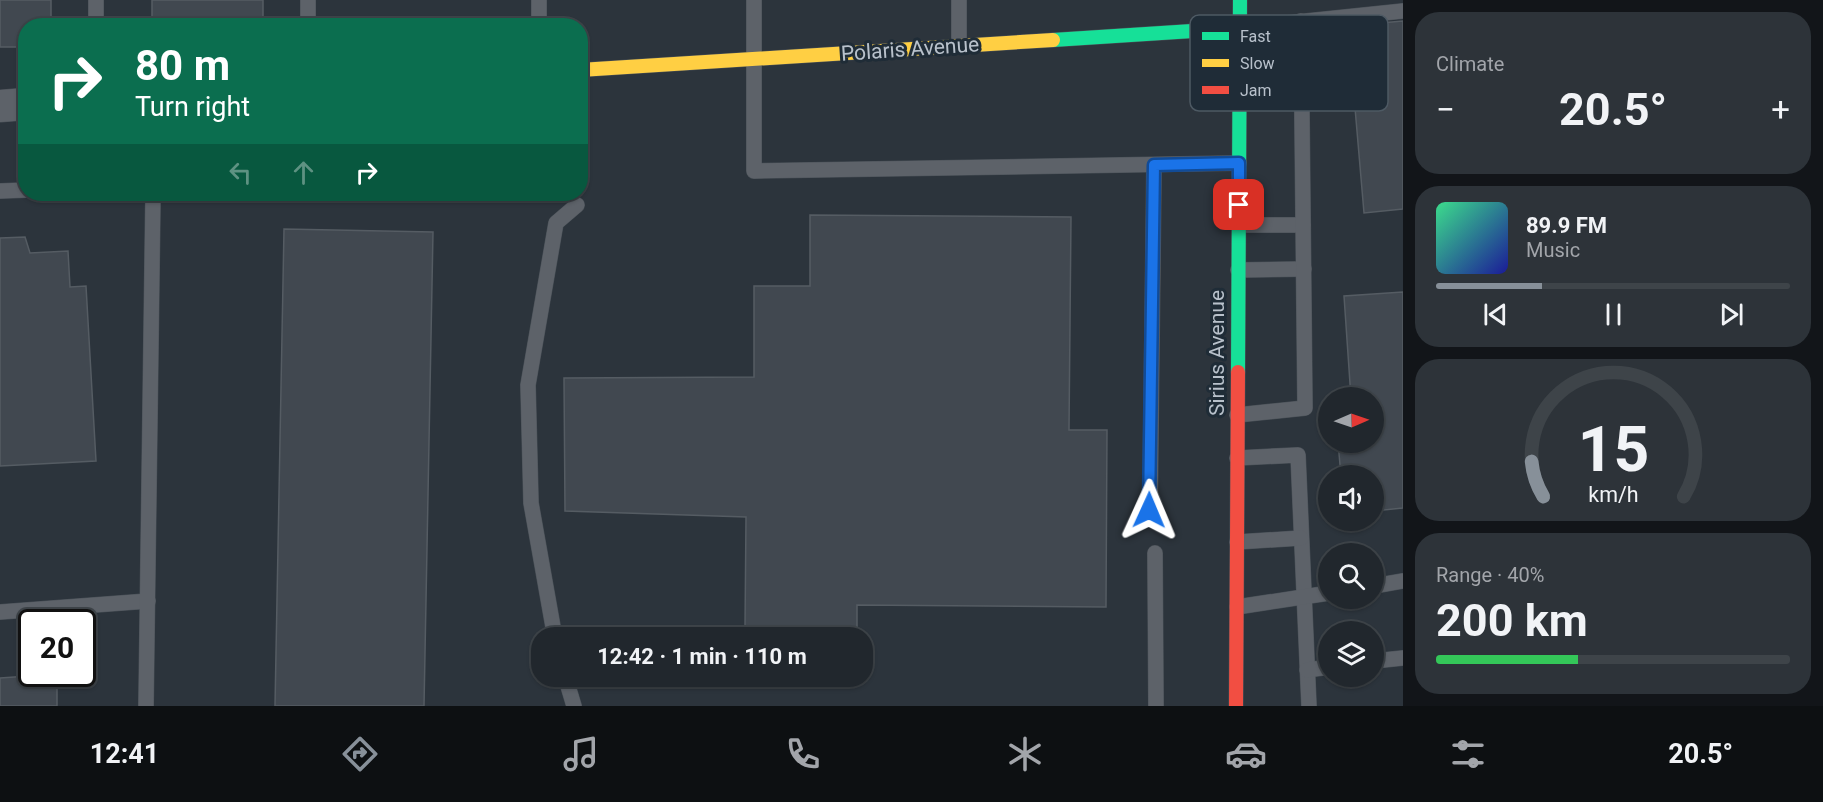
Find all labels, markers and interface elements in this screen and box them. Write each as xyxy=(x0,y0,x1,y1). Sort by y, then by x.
legend xyxy=(1190,15,1388,111)
text: Fast xyxy=(1240,27,1271,46)
street label: Polaris Avenue xyxy=(840,32,980,66)
text: 80 m xyxy=(135,41,230,90)
icon: right xyxy=(36,42,114,120)
text: Climate xyxy=(1436,52,1504,76)
text: Slow xyxy=(1240,54,1275,73)
text: Jam xyxy=(1240,81,1272,100)
text: 20.5° xyxy=(1559,83,1667,136)
text: − xyxy=(1436,90,1455,129)
text: + xyxy=(1771,90,1790,129)
text: Turn right xyxy=(135,91,250,123)
icon: left xyxy=(224,156,257,189)
icon: ahead xyxy=(287,156,320,189)
icon: right xyxy=(350,156,383,189)
pin xyxy=(1213,179,1264,230)
icon: arrive xyxy=(1222,188,1255,221)
text: 89.9 FM xyxy=(1526,213,1607,238)
text: Music xyxy=(1526,238,1580,262)
street label: Sirius Avenue xyxy=(1205,290,1229,416)
icon: previous xyxy=(1479,298,1512,331)
icon: pause xyxy=(1597,298,1630,331)
icon: next xyxy=(1715,298,1748,331)
north arrow xyxy=(1318,387,1384,453)
map controls xyxy=(1318,387,1384,687)
text: 15 xyxy=(1577,413,1649,486)
button: sound xyxy=(1318,465,1384,531)
position arrow xyxy=(1117,478,1181,542)
text: km/h xyxy=(1588,482,1638,507)
button: search xyxy=(1318,543,1384,609)
text: Range · 40% xyxy=(1436,563,1544,587)
text: 200 km xyxy=(1436,594,1588,647)
speed limit sign: 20 xyxy=(18,609,96,687)
button: layers xyxy=(1318,621,1384,687)
text: 12:42 · 1 min · 110 m xyxy=(597,644,807,669)
icon: directions xyxy=(339,733,381,775)
icon: music xyxy=(560,733,602,775)
icon: phone xyxy=(782,733,824,775)
icon: climate xyxy=(1004,733,1046,775)
icon: car xyxy=(1225,733,1267,775)
icon: filters xyxy=(1447,733,1489,775)
text: 12:41 xyxy=(90,738,159,770)
text: 20.5° xyxy=(1668,738,1733,770)

